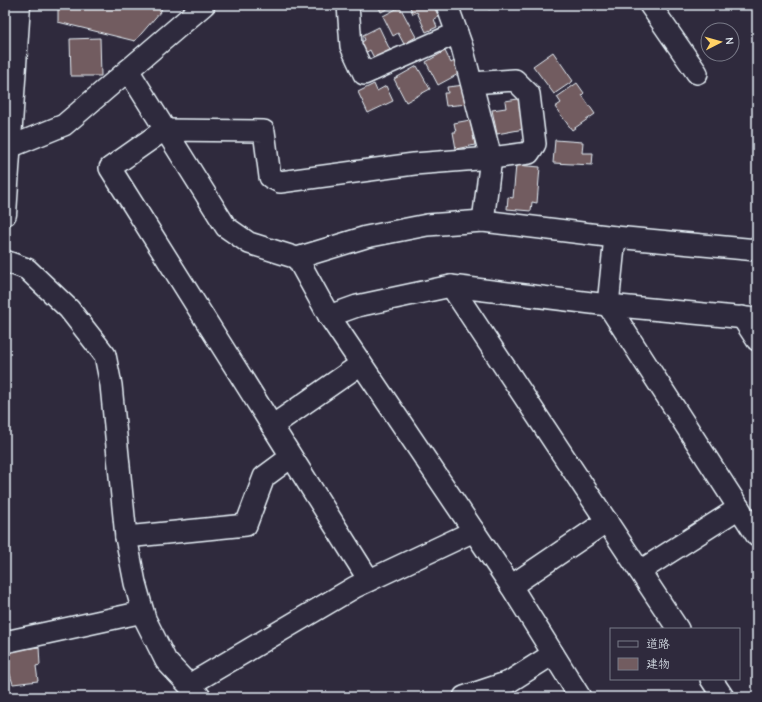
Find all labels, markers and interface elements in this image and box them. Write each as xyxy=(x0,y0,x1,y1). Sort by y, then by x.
north arrow xyxy=(700,22,740,62)
text: N xyxy=(723,37,736,45)
legend xyxy=(610,628,740,680)
text: 道路 xyxy=(646,637,670,651)
text: 建物 xyxy=(646,657,670,671)

